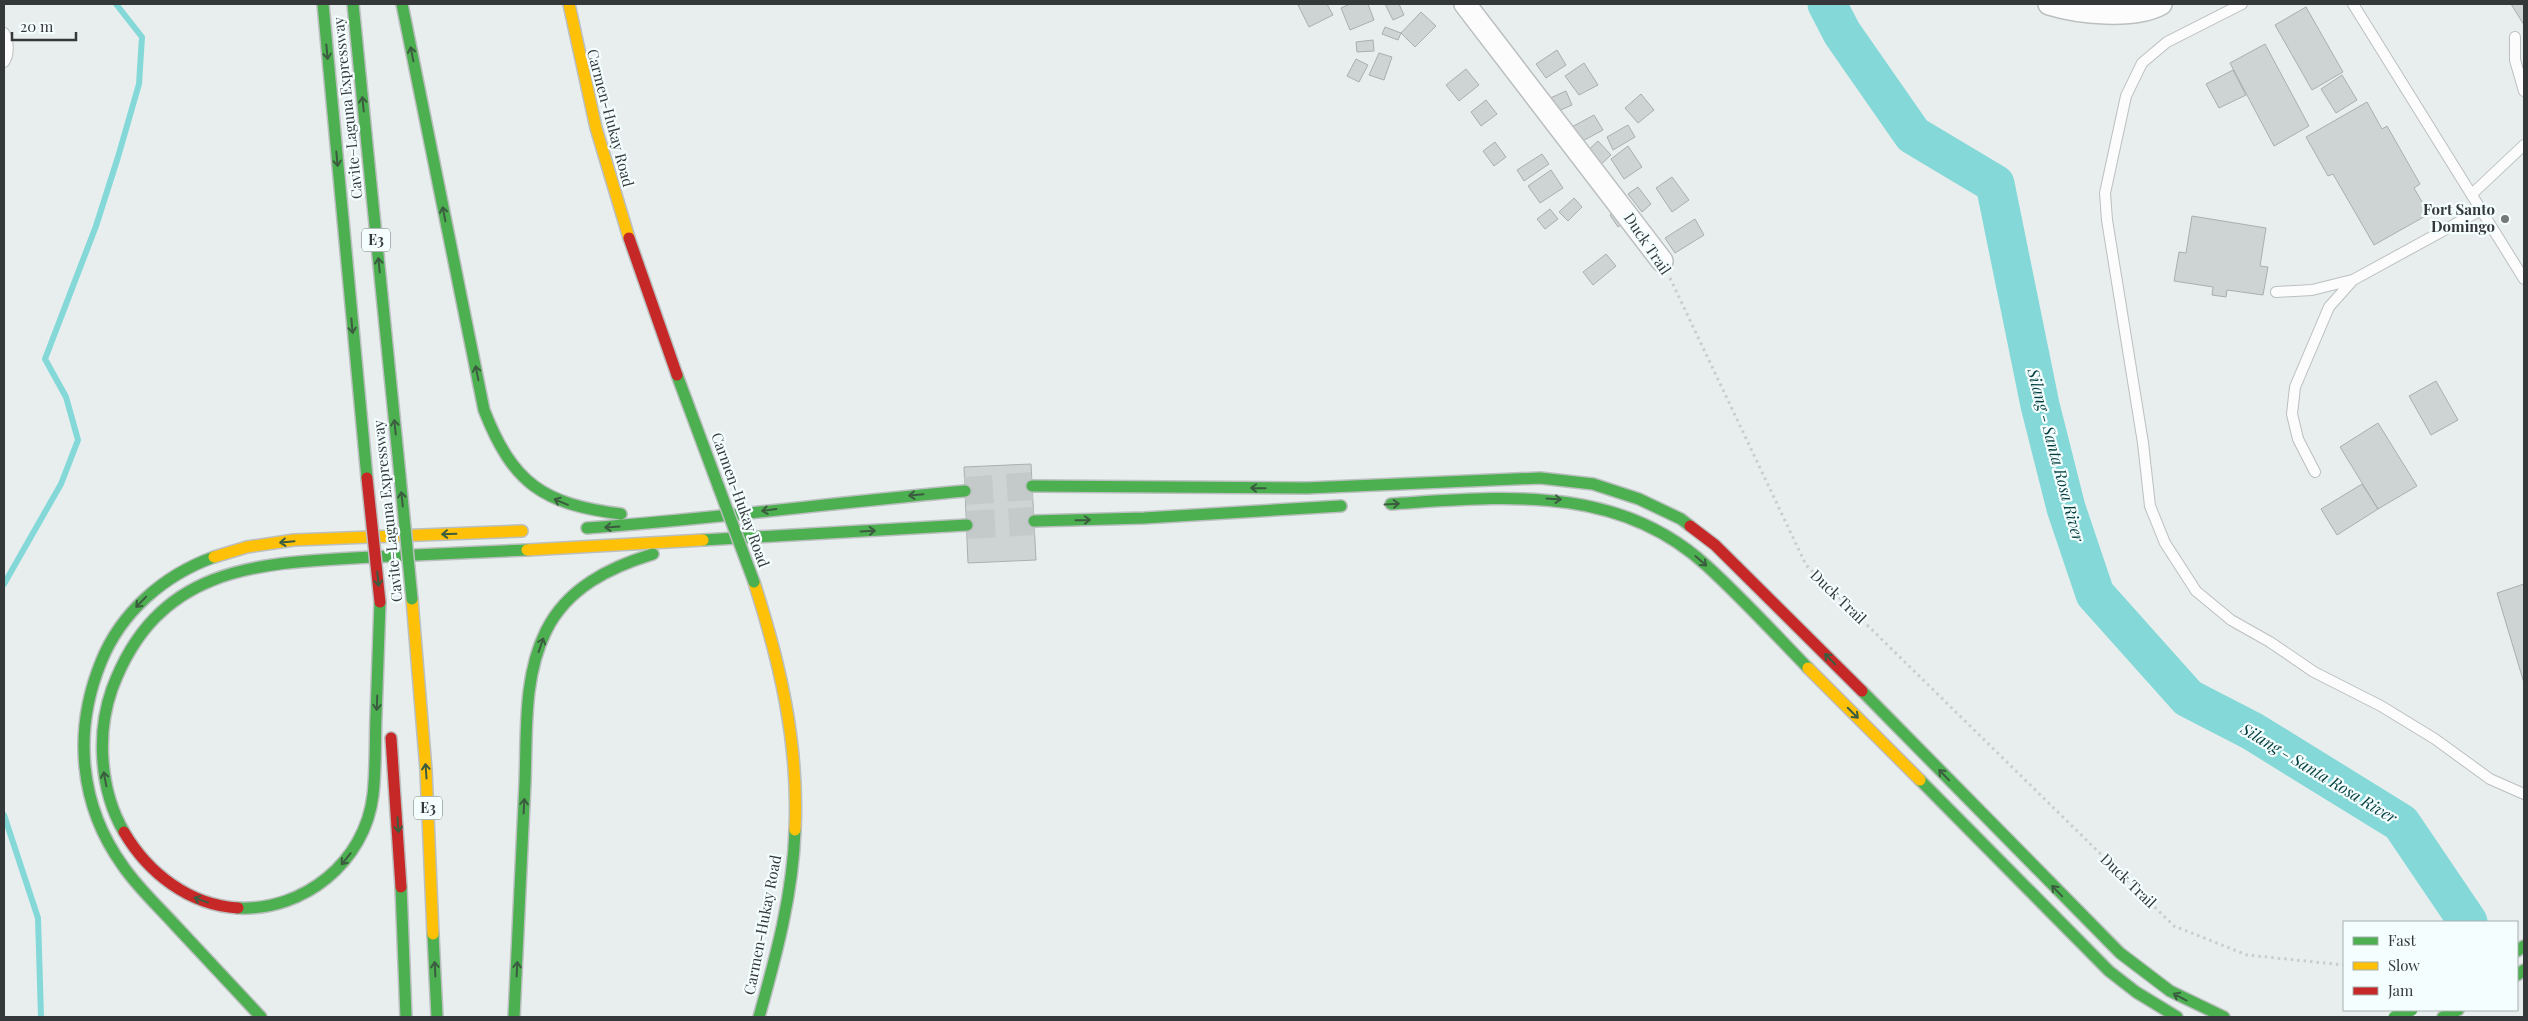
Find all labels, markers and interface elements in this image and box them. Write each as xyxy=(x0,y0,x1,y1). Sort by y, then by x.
scale bar xyxy=(12,10,76,42)
text: 20 m xyxy=(20,16,54,36)
street label: Cavite–Laguna Expressway xyxy=(327,16,367,200)
one-way arrow xyxy=(322,44,332,60)
one-way arrow xyxy=(407,47,416,63)
street label: Carmen-Hukay Road xyxy=(583,47,639,189)
one-way arrow xyxy=(358,96,368,112)
one-way arrow xyxy=(332,151,342,167)
place label: Fort Santo Domingo xyxy=(2423,199,2495,236)
one-way arrow xyxy=(439,206,449,222)
street label: Duck Trail xyxy=(1620,209,1676,278)
marker: Fort Santo Domingo xyxy=(2499,213,2511,225)
road number: E3 xyxy=(362,228,390,252)
one-way arrow xyxy=(374,258,384,274)
one-way arrow xyxy=(348,317,357,333)
one-way arrow xyxy=(471,365,481,381)
water label: Silang - Santa Rosa River xyxy=(2023,365,2090,545)
street label: Cavite–Laguna Expressway xyxy=(367,419,407,603)
one-way arrow xyxy=(390,419,400,435)
street label: Carmen-Hukay Road xyxy=(707,429,775,570)
one-way arrow xyxy=(1250,483,1266,493)
one-way arrow xyxy=(908,490,924,500)
one-way arrow xyxy=(397,491,407,507)
one-way arrow xyxy=(1546,494,1562,504)
one-way arrow xyxy=(554,497,569,507)
one-way arrow xyxy=(1383,499,1399,508)
one-way arrow xyxy=(761,505,777,515)
one-way arrow xyxy=(1075,515,1091,524)
one-way arrow xyxy=(604,522,620,531)
one-way arrow xyxy=(860,526,876,535)
one-way arrow xyxy=(442,529,458,539)
one-way arrow xyxy=(279,537,295,547)
one-way arrow xyxy=(1695,555,1708,567)
street label: Duck Trail xyxy=(1806,565,1871,628)
one-way arrow xyxy=(373,571,383,587)
one-way arrow xyxy=(135,596,147,609)
one-way arrow xyxy=(537,638,546,653)
one-way arrow xyxy=(1824,652,1836,665)
one-way arrow xyxy=(373,695,382,711)
one-way arrow xyxy=(1847,707,1859,719)
water label: Silang - Santa Rosa River xyxy=(2237,717,2402,828)
one-way arrow xyxy=(421,764,430,780)
one-way arrow xyxy=(1938,768,1950,781)
one-way arrow xyxy=(100,771,109,787)
road number: E3 xyxy=(414,796,442,820)
one-way arrow xyxy=(519,798,528,814)
one-way arrow xyxy=(393,817,402,833)
street label: Duck Trail xyxy=(2096,849,2161,912)
one-way arrow xyxy=(341,853,352,866)
street label: Carmen-Hukay Road xyxy=(739,853,785,996)
one-way arrow xyxy=(2052,885,2064,897)
one-way arrow xyxy=(194,895,209,904)
legend xyxy=(2343,921,2518,1011)
text: Fast xyxy=(2388,930,2417,950)
text: Slow xyxy=(2388,955,2420,975)
one-way arrow xyxy=(431,961,440,977)
one-way arrow xyxy=(512,961,521,977)
text: Jam xyxy=(2387,980,2414,1000)
one-way arrow xyxy=(2172,992,2187,1002)

